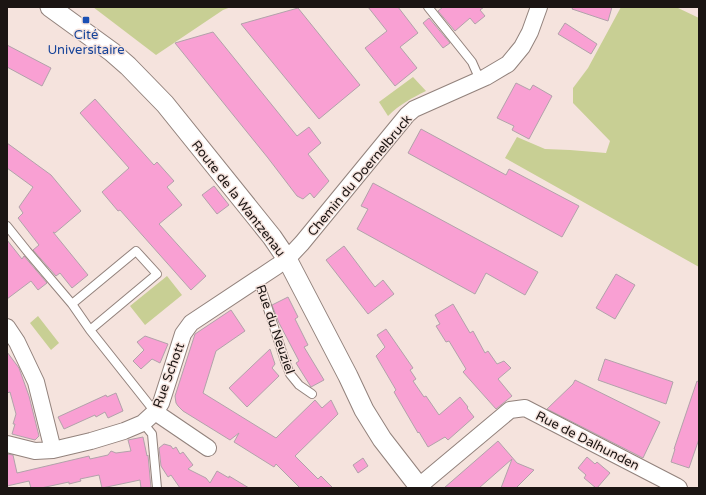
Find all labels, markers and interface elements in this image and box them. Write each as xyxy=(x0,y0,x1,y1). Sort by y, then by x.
marker: Cité Universitaire xyxy=(81,15,91,25)
place label: Cité Universitaire xyxy=(47,27,125,58)
street label: Chemin du Doernelbruck xyxy=(304,112,415,240)
street label: Route de la Wantzenau xyxy=(188,137,289,260)
street label: Rue du Neuziel xyxy=(252,283,298,376)
street label: Rue Schott xyxy=(150,340,188,410)
street label: Rue de Dalhunden xyxy=(533,408,642,474)

